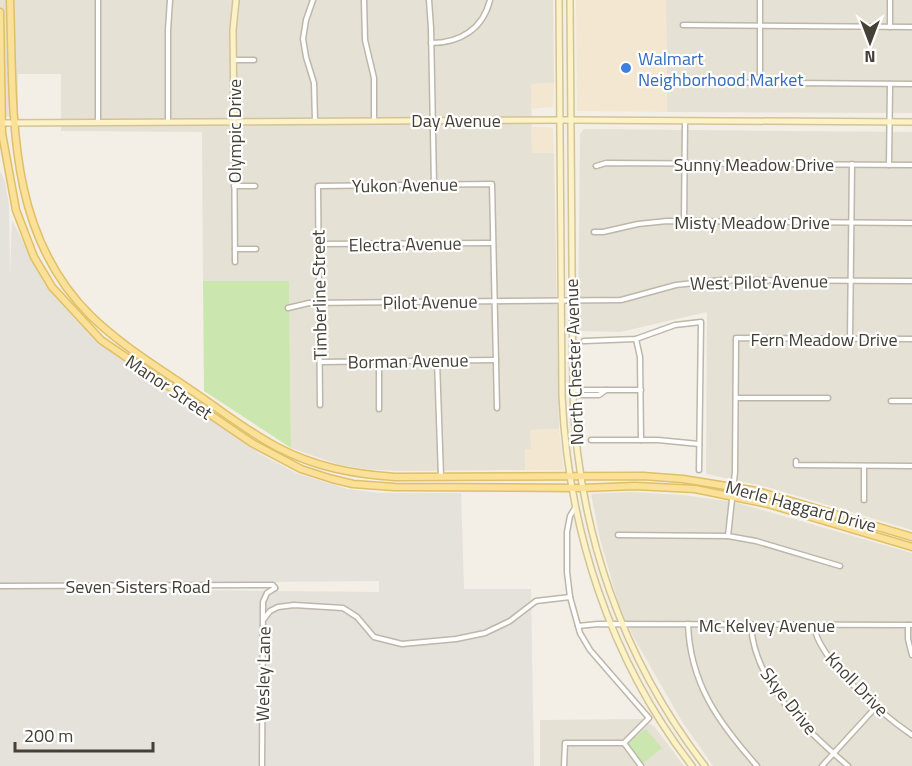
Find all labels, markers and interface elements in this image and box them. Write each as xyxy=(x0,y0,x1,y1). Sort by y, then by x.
north arrow xyxy=(840,12,900,72)
place label: Walmart Neighborhood Market xyxy=(638,45,804,93)
text: N xyxy=(864,45,876,69)
marker: Walmart Neighborhood Market xyxy=(619,61,633,75)
street label: Olympic Drive xyxy=(221,79,248,183)
street label: Day Avenue xyxy=(411,107,501,134)
street label: Sunny Meadow Drive xyxy=(674,151,834,178)
street label: Yukon Avenue xyxy=(352,171,458,199)
street label: Misty Meadow Drive xyxy=(674,209,830,236)
street label: Timberline Street xyxy=(304,229,334,360)
street label: Electra Avenue xyxy=(348,230,462,258)
street label: West Pilot Avenue xyxy=(690,267,828,297)
street label: North Chester Avenue xyxy=(558,278,590,446)
street label: Pilot Avenue xyxy=(382,288,478,316)
street label: Fern Meadow Drive xyxy=(750,326,898,353)
street label: Borman Avenue xyxy=(347,346,469,376)
street label: Manor Street xyxy=(120,348,219,427)
street label: Merle Haggard Drive xyxy=(723,473,879,539)
street label: Seven Sisters Road xyxy=(66,573,210,600)
street label: Mc Kelvey Avenue xyxy=(699,612,835,639)
street label: Wesley Lane xyxy=(249,626,277,722)
street label: Knoll Drive xyxy=(819,645,895,723)
street label: Skye Drive xyxy=(754,661,824,741)
scale bar xyxy=(15,715,153,753)
text: 200 m xyxy=(24,722,73,749)

